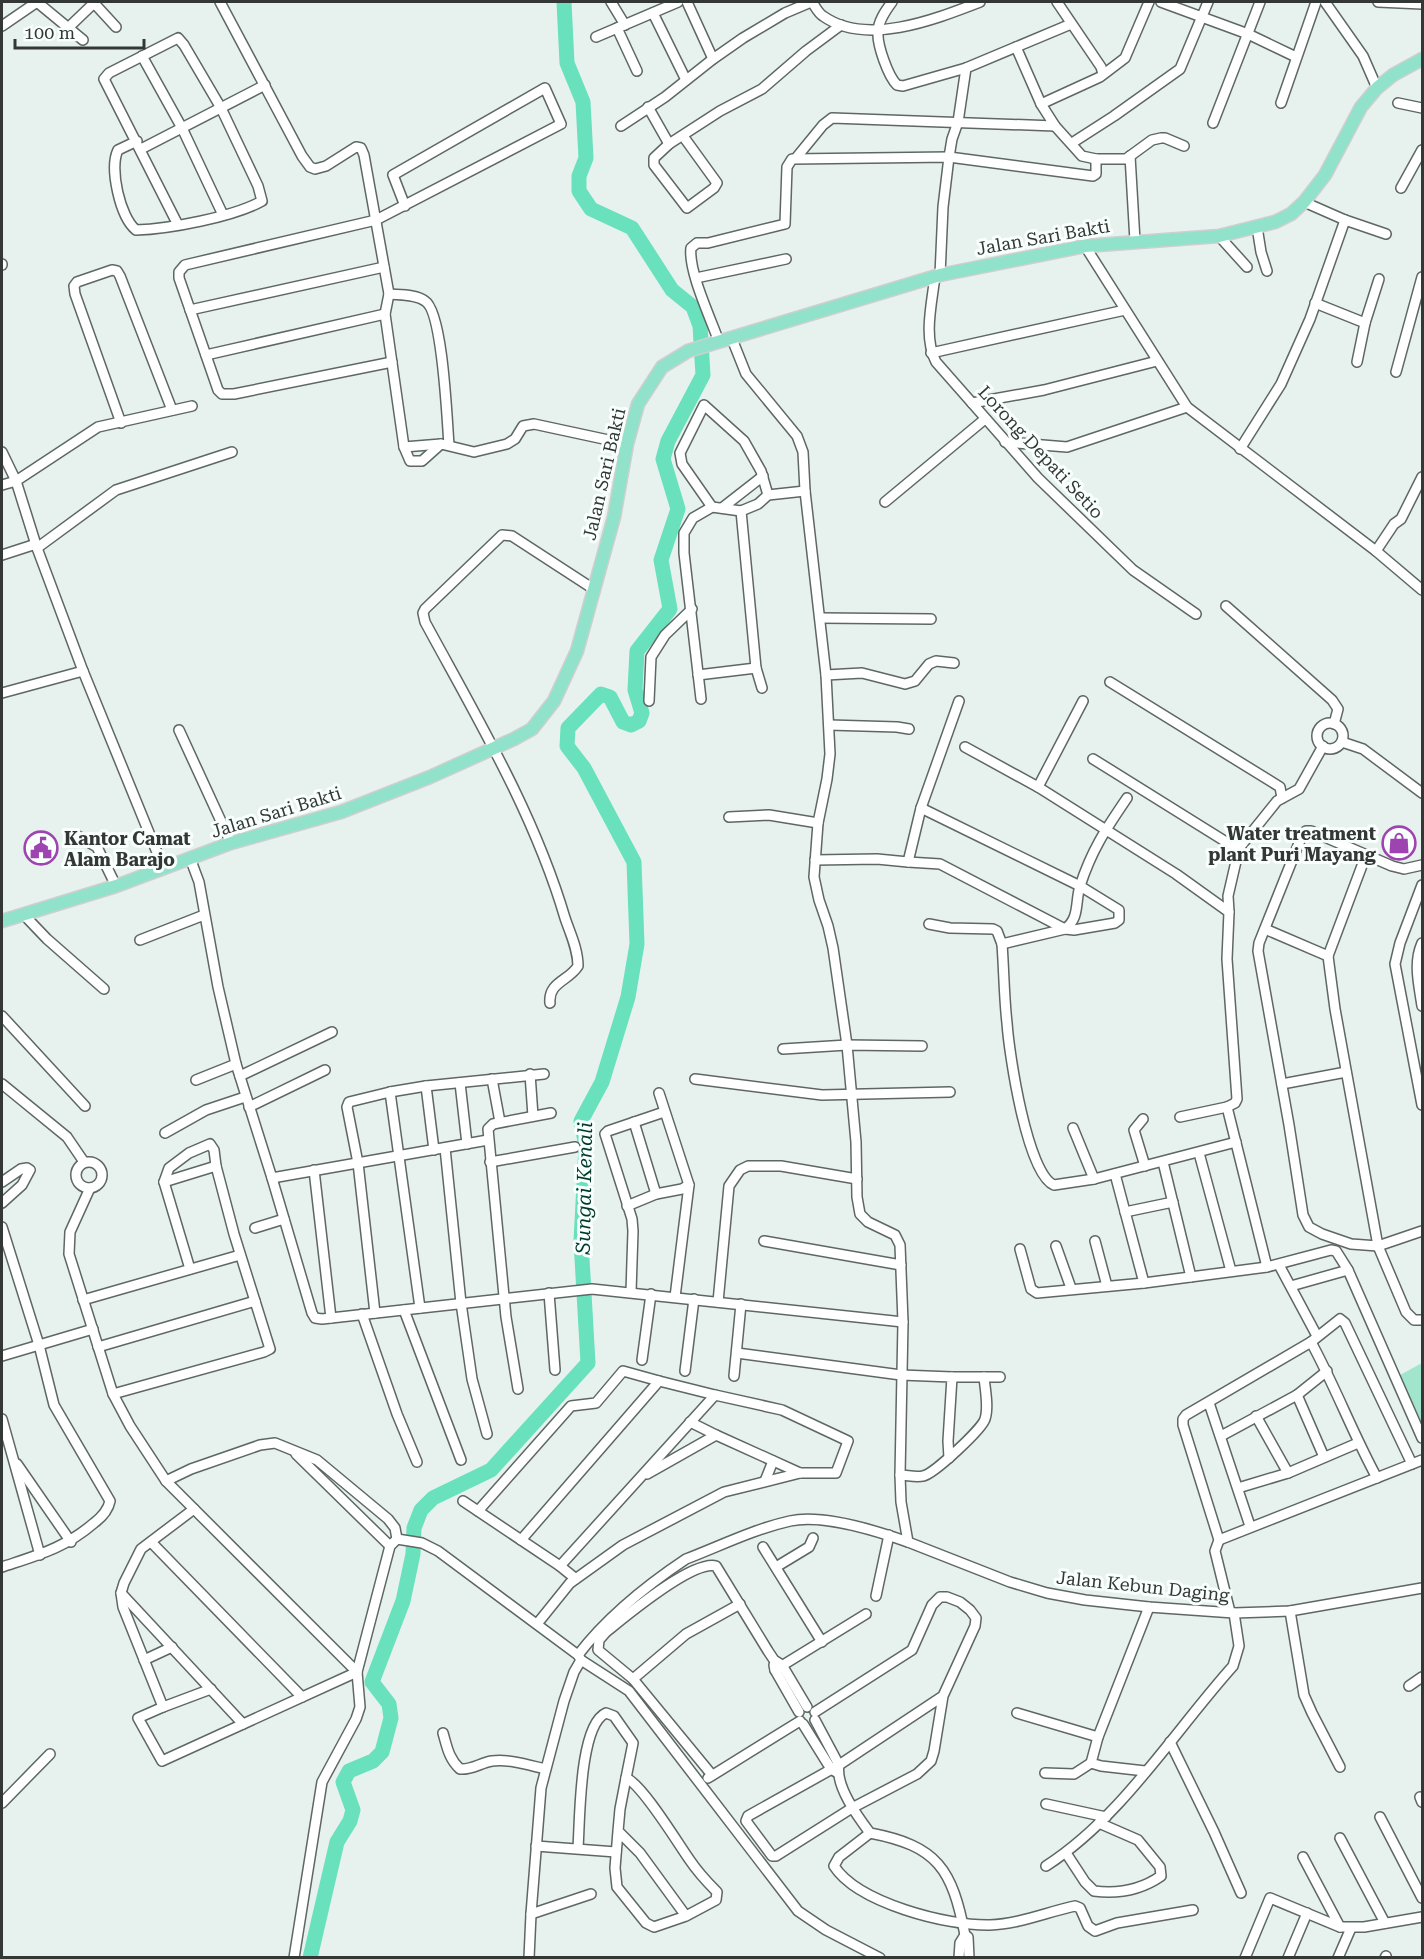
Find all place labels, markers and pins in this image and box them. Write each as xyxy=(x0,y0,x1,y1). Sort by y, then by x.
place label: Water treatment plant Puri Mayang xyxy=(1208,823,1377,865)
shop icon: Water treatment plant Puri Mayang xyxy=(1381,825,1417,861)
place label: Kantor Camat Alam Barajo xyxy=(64,828,191,870)
public building icon: Kantor Camat Alam Barajo xyxy=(23,830,59,866)

